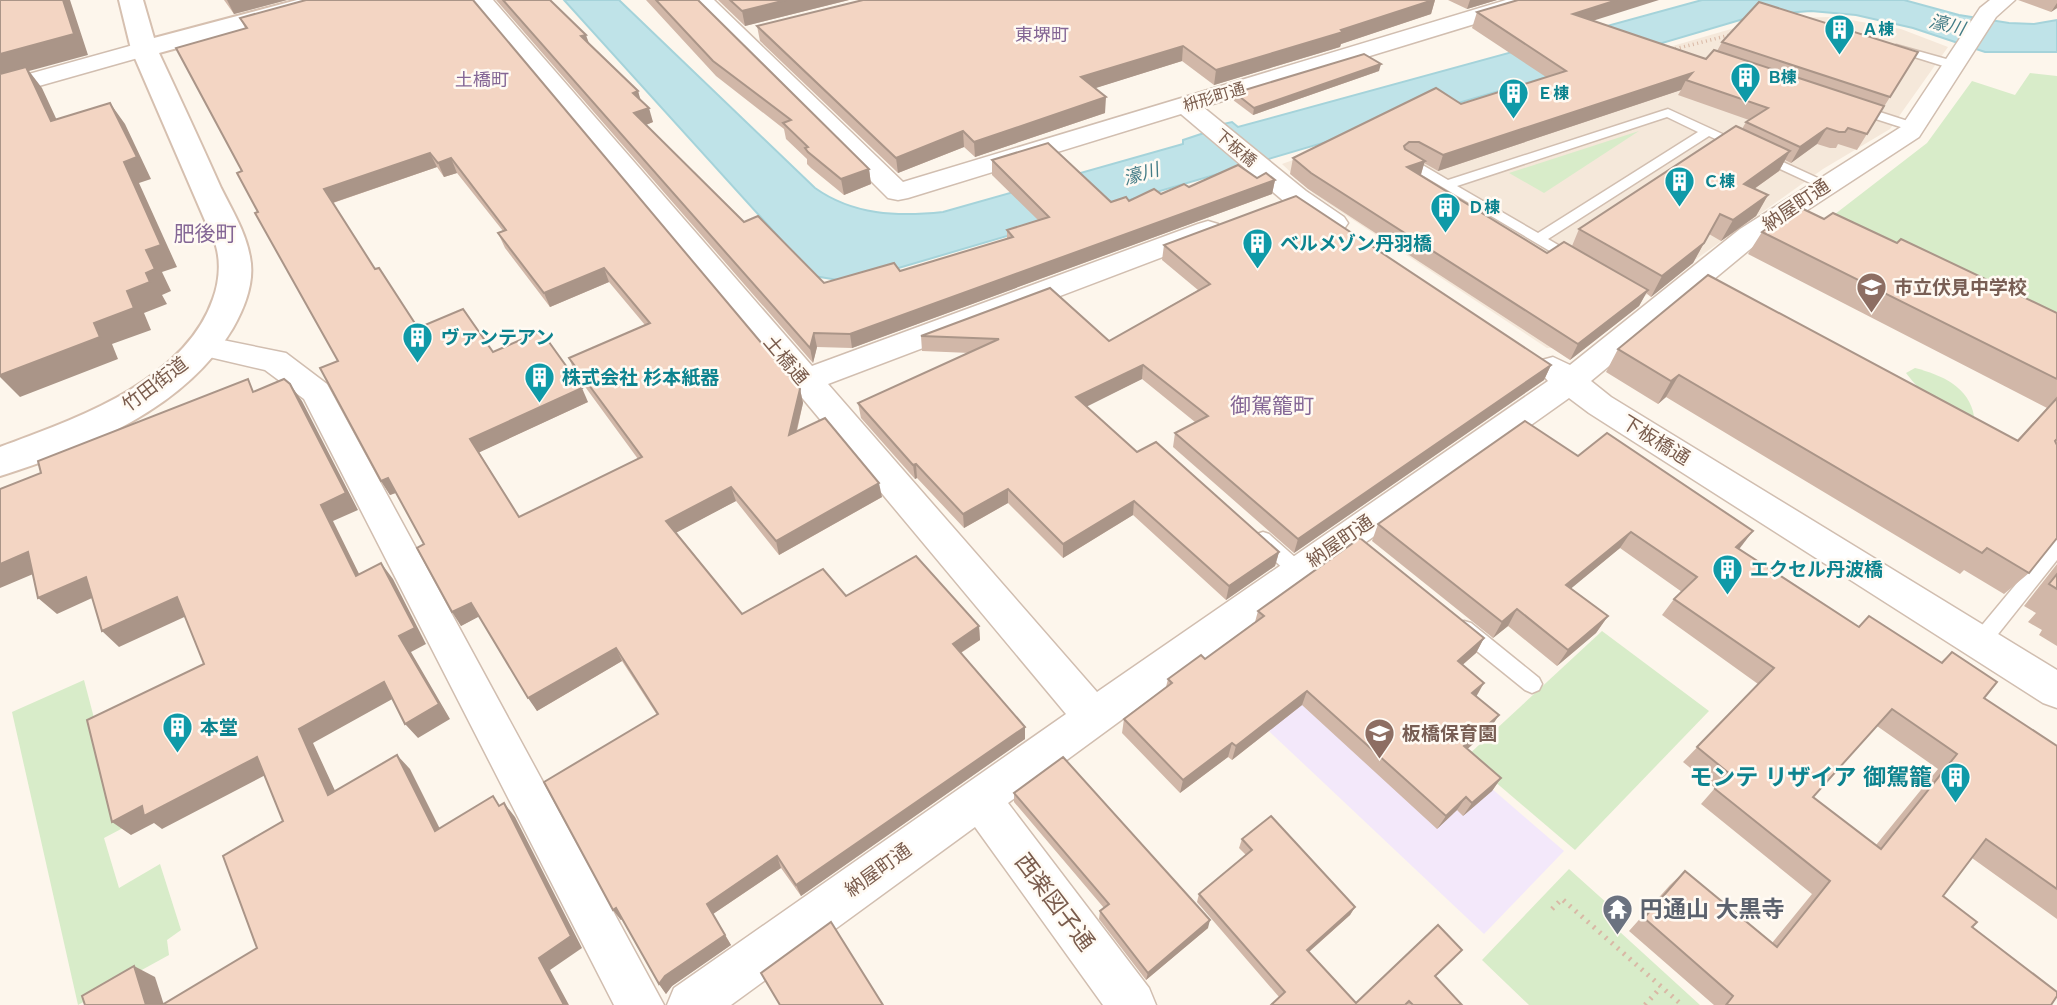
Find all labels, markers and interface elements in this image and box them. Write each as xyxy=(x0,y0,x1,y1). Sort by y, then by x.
water label: 濠川 xyxy=(1927,11,1969,40)
building icon: Ａ棟 xyxy=(1822,12,1856,56)
place label: Ａ棟 xyxy=(1862,20,1894,38)
district label: 東堺町 xyxy=(1015,25,1069,45)
building icon: B棟 xyxy=(1729,60,1763,104)
place label: B棟 xyxy=(1769,68,1797,86)
district label: 土橋町 xyxy=(455,70,509,90)
building icon: Ｅ棟 xyxy=(1497,76,1531,120)
street label: 枡形町通 xyxy=(1181,80,1247,114)
place label: Ｅ棟 xyxy=(1537,84,1569,102)
street label: 下板橋 xyxy=(1212,126,1260,170)
water label: 濠川 xyxy=(1121,159,1163,189)
building icon: Ｃ棟 xyxy=(1663,164,1697,208)
place label: Ｃ棟 xyxy=(1703,172,1735,190)
street label: 納屋町通 xyxy=(1759,175,1833,235)
building icon: Ｄ棟 xyxy=(1428,190,1462,234)
place label: Ｄ棟 xyxy=(1468,198,1500,216)
district label: 肥後町 xyxy=(174,222,237,245)
building icon: ベルメゾン丹羽橋 xyxy=(1240,226,1274,270)
place label: ベルメゾン丹羽橋 xyxy=(1280,233,1432,254)
school or university icon: 市立伏見中学校 xyxy=(1854,270,1888,314)
place label: 市立伏見中学校 xyxy=(1894,277,2027,298)
building icon: ヴァンテアン xyxy=(401,320,435,364)
place label: ヴァンテアン xyxy=(441,327,554,348)
street label: 土橋通 xyxy=(760,331,812,389)
street label: 竹田街道 xyxy=(118,353,192,415)
building icon: 株式会社 杉本紙器 xyxy=(522,360,556,404)
place label: 株式会社 杉本紙器 xyxy=(562,367,719,388)
district label: 御駕籠町 xyxy=(1230,394,1314,417)
street label: 下板橋通 xyxy=(1618,411,1694,469)
street label: 納屋町通 xyxy=(1303,511,1377,571)
building icon: エクセル丹波橋 xyxy=(1710,552,1744,596)
place label: エクセル丹波橋 xyxy=(1750,559,1883,580)
building icon: 本堂 xyxy=(160,710,194,754)
school or university icon: 板橋保育園 xyxy=(1362,716,1396,760)
place label: 本堂 xyxy=(200,717,238,738)
place label: 板橋保育園 xyxy=(1402,723,1497,744)
building icon: モンテ リザイア 御駕籠 xyxy=(1938,760,1972,804)
place label: モンテ リザイア 御駕籠 xyxy=(1689,764,1932,790)
street label: 納屋町通 xyxy=(841,839,915,901)
street label: 西楽図子通 xyxy=(1010,848,1100,956)
temple icon: 円通山 大黒寺 xyxy=(1600,892,1634,936)
place label: 円通山 大黒寺 xyxy=(1640,896,1784,922)

